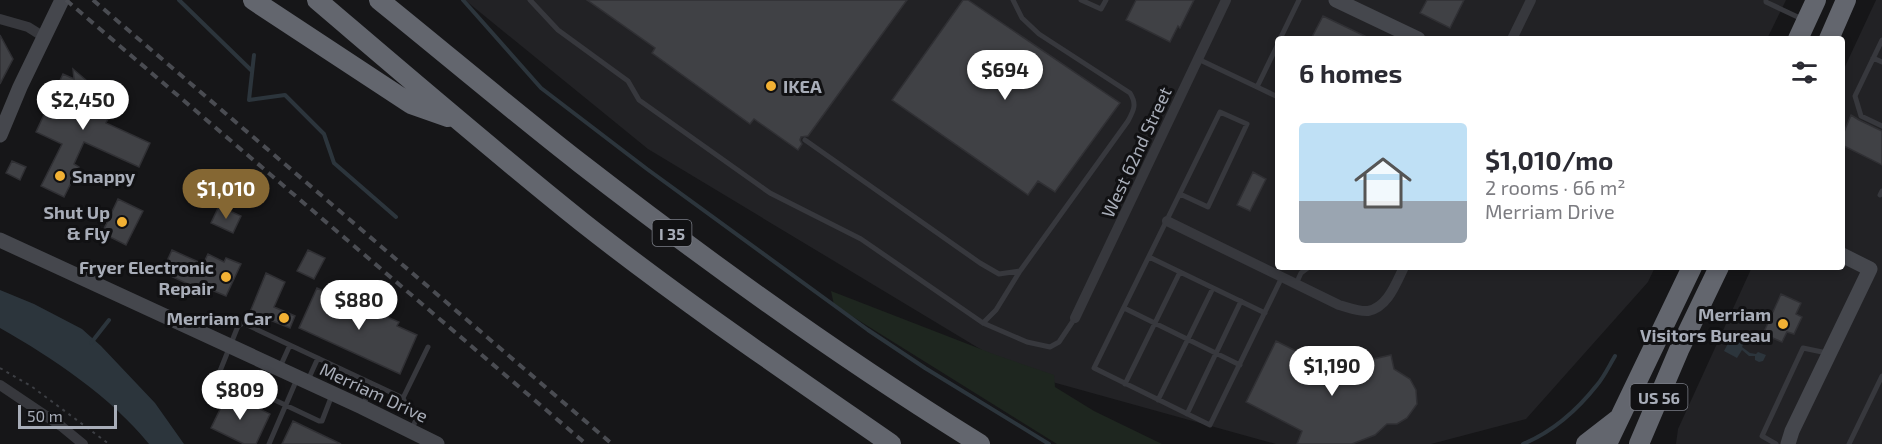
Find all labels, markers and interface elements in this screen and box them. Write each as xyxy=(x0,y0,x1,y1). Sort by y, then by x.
pin: $694 xyxy=(969,50,1041,101)
icon: filters xyxy=(1788,56,1821,89)
text: $694 xyxy=(981,57,1029,81)
text: 6 homes xyxy=(1299,57,1402,88)
place label: IKEA xyxy=(783,75,822,97)
marker: IKEA xyxy=(764,79,778,93)
pin: $2,450 xyxy=(34,80,132,131)
street label: West 62nd Street xyxy=(1096,83,1176,221)
text: $2,450 xyxy=(51,87,115,111)
text: $1,010/mo xyxy=(1485,144,1613,175)
icon: home xyxy=(1347,147,1419,219)
place label: Snappy xyxy=(72,165,136,187)
marker: Snappy xyxy=(53,169,67,183)
pin: $1,010 xyxy=(177,169,275,220)
text: 2 rooms · 66 m² xyxy=(1485,175,1626,199)
text: $1,010 xyxy=(197,176,255,200)
text: Merriam Drive xyxy=(1485,199,1615,223)
place label: Shut Up & Fly xyxy=(44,201,111,244)
marker: Shut Up & Fly xyxy=(115,215,129,229)
road number: I 35 xyxy=(652,220,692,246)
place label: Fryer Electronic Repair xyxy=(79,256,214,299)
marker: Fryer Electronic Repair xyxy=(219,270,233,284)
pin: $880 xyxy=(323,280,395,331)
text: $880 xyxy=(334,287,384,311)
place label: Merriam Visitors Bureau xyxy=(1640,303,1771,346)
place label: Merriam Car xyxy=(167,307,272,329)
marker: Merriam Car xyxy=(277,311,291,325)
marker: Merriam Visitors Bureau xyxy=(1776,317,1790,331)
pin: $1,190 xyxy=(1283,346,1381,397)
text: $1,190 xyxy=(1303,353,1361,377)
street label: Merriam Drive xyxy=(316,357,432,427)
pin: $809 xyxy=(204,370,276,421)
text: $809 xyxy=(216,377,264,401)
road number: US 56 xyxy=(1630,384,1688,410)
scale bar xyxy=(18,402,117,430)
text: 50 m xyxy=(27,406,63,425)

